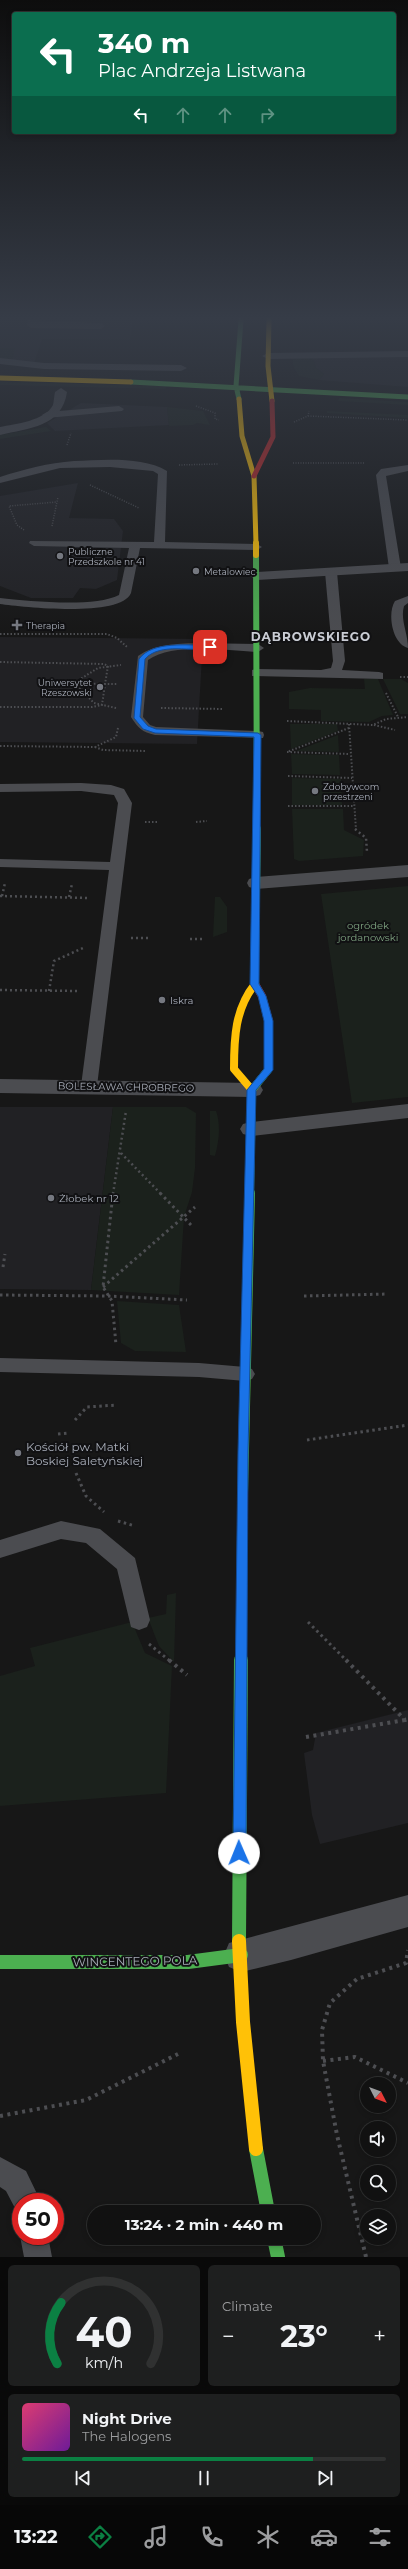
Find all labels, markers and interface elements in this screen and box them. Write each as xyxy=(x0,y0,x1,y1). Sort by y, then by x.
text: 340 m xyxy=(98,26,190,60)
icon: left xyxy=(32,28,84,80)
text: Plac Andrzeja Listwana xyxy=(98,60,306,82)
icon: left xyxy=(130,104,152,126)
icon: ahead xyxy=(172,104,194,126)
icon: ahead xyxy=(214,104,236,126)
icon: right xyxy=(256,104,278,126)
place label: Publiczne Przedszkole nr 41 xyxy=(68,546,145,567)
marker: Publiczne Przedszkole nr 41 xyxy=(55,551,65,561)
marker: Metalowiec xyxy=(191,566,201,576)
place label: Metalowiec xyxy=(204,566,256,577)
marker: Therapia xyxy=(11,619,23,631)
place label: Therapia xyxy=(26,620,65,631)
district label: DĄBROWSKIEGO xyxy=(251,629,371,645)
pin xyxy=(193,630,227,664)
icon: arrive xyxy=(199,636,221,658)
place label: Uniwersytet Rzeszowski xyxy=(38,677,92,698)
marker: Uniwersytet Rzeszowski xyxy=(95,682,105,692)
place label: Zdobywcom przestrzeni xyxy=(323,781,379,802)
marker: Zdobywcom przestrzeni xyxy=(310,786,320,796)
park label: ogródek jordanowski xyxy=(337,919,398,944)
place label: Iskra xyxy=(170,994,193,1007)
marker: Iskra xyxy=(157,995,167,1005)
street label: BOLESŁAWA CHROBREGO xyxy=(58,1079,194,1095)
place label: Żłobek nr 12 xyxy=(59,1192,119,1205)
marker: Żłobek nr 12 xyxy=(46,1193,56,1203)
place label: Kościół pw. Matki Boskiej Saletyńskiej xyxy=(26,1439,143,1468)
marker: Kościół pw. Matki Boskiej Saletyńskiej xyxy=(13,1448,23,1458)
position arrow xyxy=(218,1832,260,1874)
street label: WINCENTEGO POLA xyxy=(73,1952,198,1970)
north arrow xyxy=(360,2077,396,2113)
map controls xyxy=(360,2077,396,2245)
button: sound xyxy=(360,2121,396,2157)
button: search xyxy=(360,2165,396,2201)
speed limit sign: 50 xyxy=(12,2193,64,2245)
button: layers xyxy=(360,2209,396,2245)
text: 13:24 · 2 min · 440 m xyxy=(125,2215,283,2234)
text: Climate xyxy=(222,2298,273,2314)
text: 40 xyxy=(76,2306,132,2356)
text: 23° xyxy=(280,2318,328,2355)
text: − xyxy=(222,2323,235,2350)
text: + xyxy=(373,2323,386,2350)
text: km/h xyxy=(85,2353,123,2371)
text: Night Drive xyxy=(82,2409,172,2428)
text: The Halogens xyxy=(82,2428,171,2444)
icon: previous xyxy=(72,2467,94,2489)
icon: pause xyxy=(193,2467,215,2489)
icon: next xyxy=(314,2467,336,2489)
icon: directions xyxy=(86,2523,114,2551)
icon: music xyxy=(142,2523,170,2551)
icon: phone xyxy=(198,2523,226,2551)
icon: climate xyxy=(254,2523,282,2551)
icon: car xyxy=(310,2523,338,2551)
icon: filters xyxy=(366,2523,394,2551)
text: 13:22 xyxy=(14,2526,58,2548)

